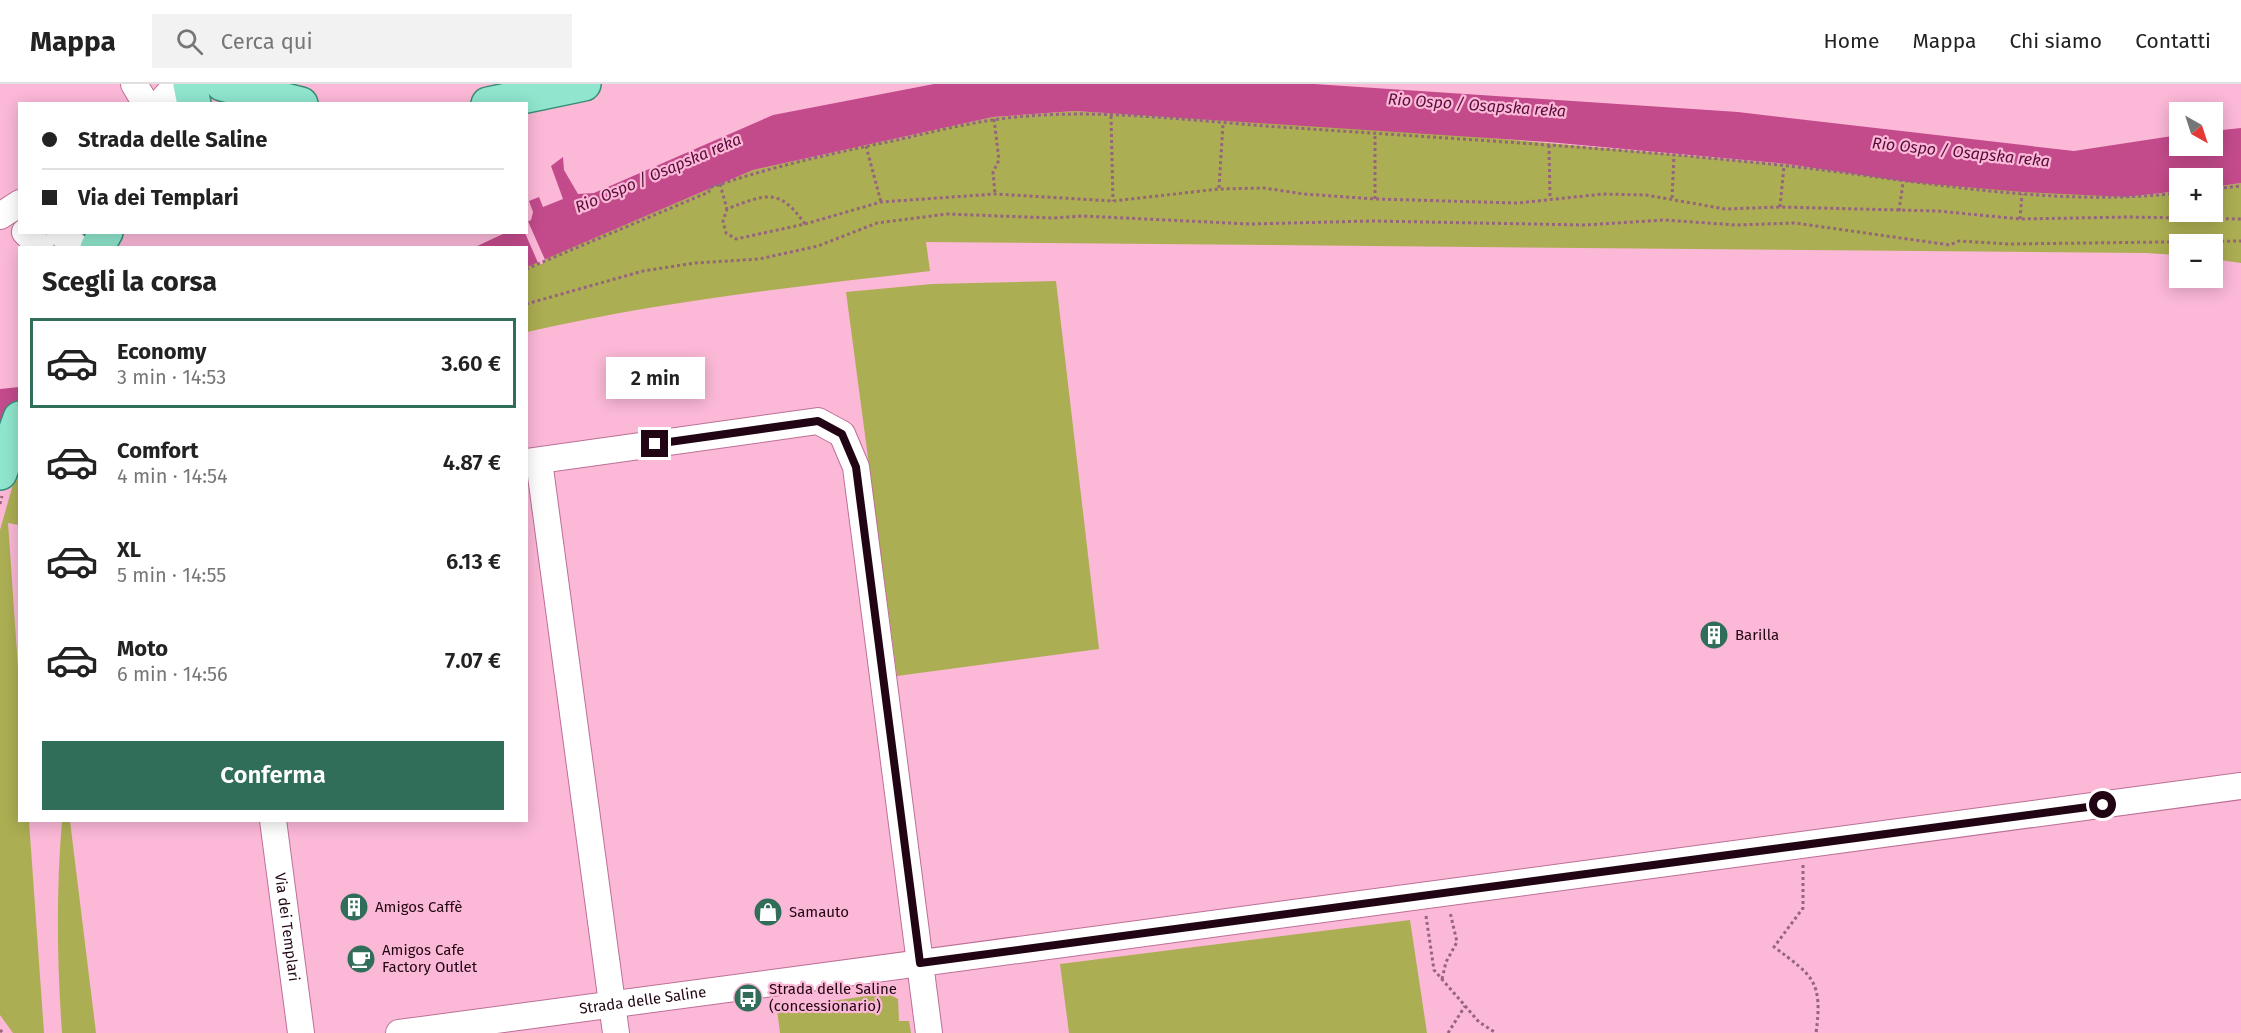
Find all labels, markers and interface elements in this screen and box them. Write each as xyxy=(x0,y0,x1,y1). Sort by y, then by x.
search box xyxy=(152,14,572,68)
text: Mappa xyxy=(30,25,116,58)
icon: search xyxy=(173,25,206,58)
text: Cerca qui xyxy=(221,28,313,55)
text: Home xyxy=(1823,28,1879,54)
text: Mappa xyxy=(1912,28,1976,54)
text: Chi siamo xyxy=(2009,28,2102,54)
text: Contatti xyxy=(2135,28,2211,54)
water label: Rio Ospo / Osapska reka xyxy=(1387,89,1567,121)
north arrow xyxy=(2169,102,2223,156)
map controls xyxy=(2169,102,2223,288)
text: Strada delle Saline xyxy=(78,126,267,153)
water label: Rio Ospo / Osapska reka xyxy=(572,129,744,217)
water label: Rio Ospo / Osapska reka xyxy=(1871,133,2051,171)
button: + xyxy=(2169,168,2223,222)
text: Via dei Templari xyxy=(78,184,239,211)
button: − xyxy=(2169,234,2223,288)
text: Scegli la corsa xyxy=(42,266,217,298)
icon: car xyxy=(45,336,99,390)
text: Economy xyxy=(117,338,206,365)
text: 3.60 € xyxy=(441,350,501,377)
callout: 2 min xyxy=(606,357,704,399)
text: 3 min · 14:53 xyxy=(117,365,226,389)
text: 2 min xyxy=(631,366,680,390)
route end xyxy=(641,430,668,457)
icon: car xyxy=(45,435,99,489)
text: Comfort xyxy=(117,437,198,464)
text: 4.87 € xyxy=(443,449,501,476)
text: 4 min · 14:54 xyxy=(117,464,228,488)
icon: car xyxy=(45,534,99,588)
text: XL xyxy=(117,536,141,563)
text: 6.13 € xyxy=(446,548,501,575)
text: 5 min · 14:55 xyxy=(117,563,226,587)
building icon: Barilla xyxy=(1698,619,1730,651)
place label: Barilla xyxy=(1735,626,1779,644)
icon: car xyxy=(45,633,99,687)
text: Moto xyxy=(117,635,168,662)
text: 7.07 € xyxy=(445,647,501,674)
text: 6 min · 14:56 xyxy=(117,662,228,686)
button: Conferma xyxy=(42,741,504,810)
route start xyxy=(2089,791,2116,818)
street label: Via dei Templari xyxy=(271,872,303,983)
building icon: Amigos Caffè xyxy=(338,891,370,923)
shop icon: Samauto xyxy=(752,896,784,928)
place label: Amigos Caffè xyxy=(375,898,462,916)
place label: Samauto xyxy=(789,903,849,921)
place label: Amigos Cafe Factory Outlet xyxy=(382,941,478,976)
cafe icon: Amigos Cafe Factory Outlet xyxy=(345,943,377,975)
place label: Strada delle Saline (concessionario) xyxy=(769,980,897,1015)
bus stop icon: Strada delle Saline (concessionario) xyxy=(732,982,764,1014)
street label: Strada delle Saline xyxy=(578,983,707,1018)

